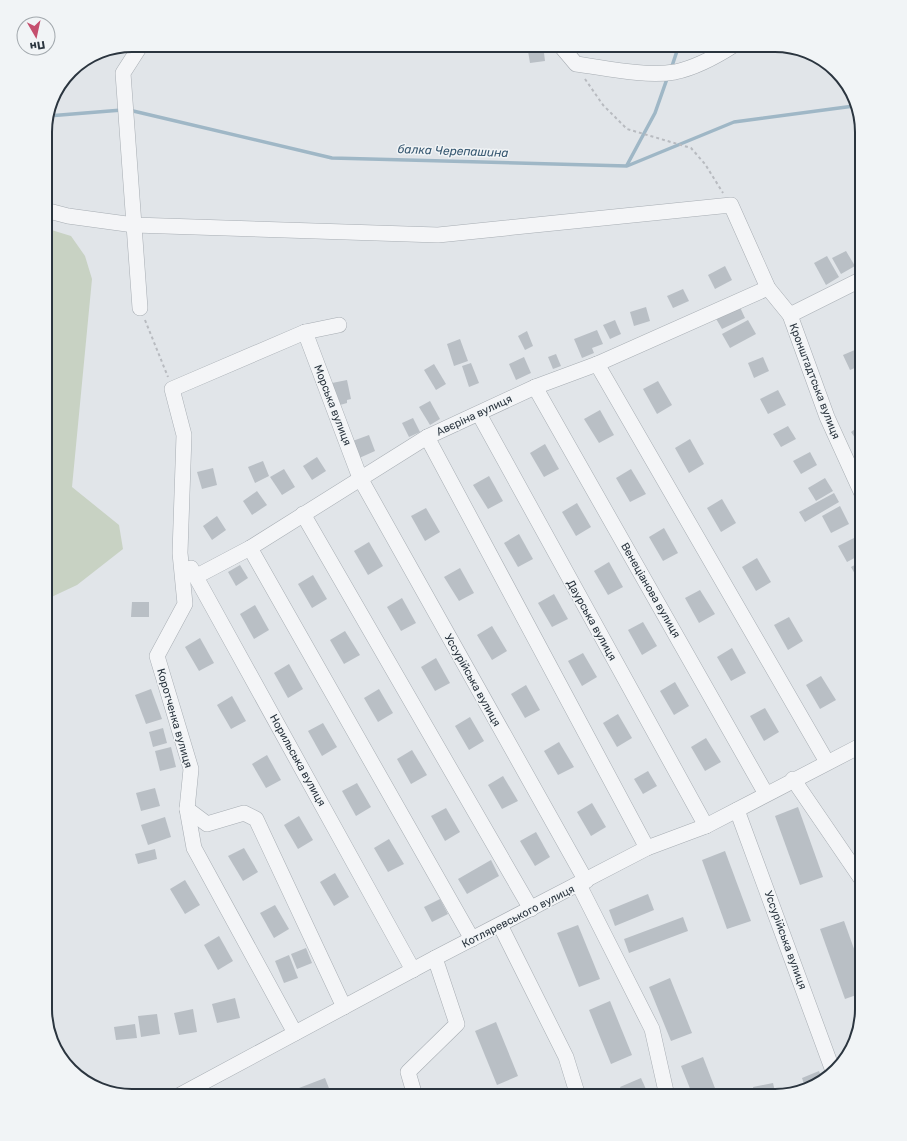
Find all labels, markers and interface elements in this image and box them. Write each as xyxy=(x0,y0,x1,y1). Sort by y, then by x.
north arrow xyxy=(16,16,56,56)
text: Пн xyxy=(29,38,46,53)
water label: балка Черепашина xyxy=(397,142,509,160)
street label: Кронштадтська вулиця xyxy=(786,321,843,441)
street label: Морська вулиця xyxy=(311,363,354,447)
street label: Авєріна вулиця xyxy=(434,392,514,439)
street label: Венеціанова вулиця xyxy=(618,540,683,640)
street label: Даурська вулиця xyxy=(564,578,619,663)
street label: Уссурійська вулиця xyxy=(442,632,503,729)
street label: Коротченка вулиця xyxy=(154,667,195,769)
street label: Норильська вулиця xyxy=(267,712,328,809)
street label: Котляревського вулиця xyxy=(460,882,577,951)
street label: Уссурійська вулиця xyxy=(762,889,809,991)

